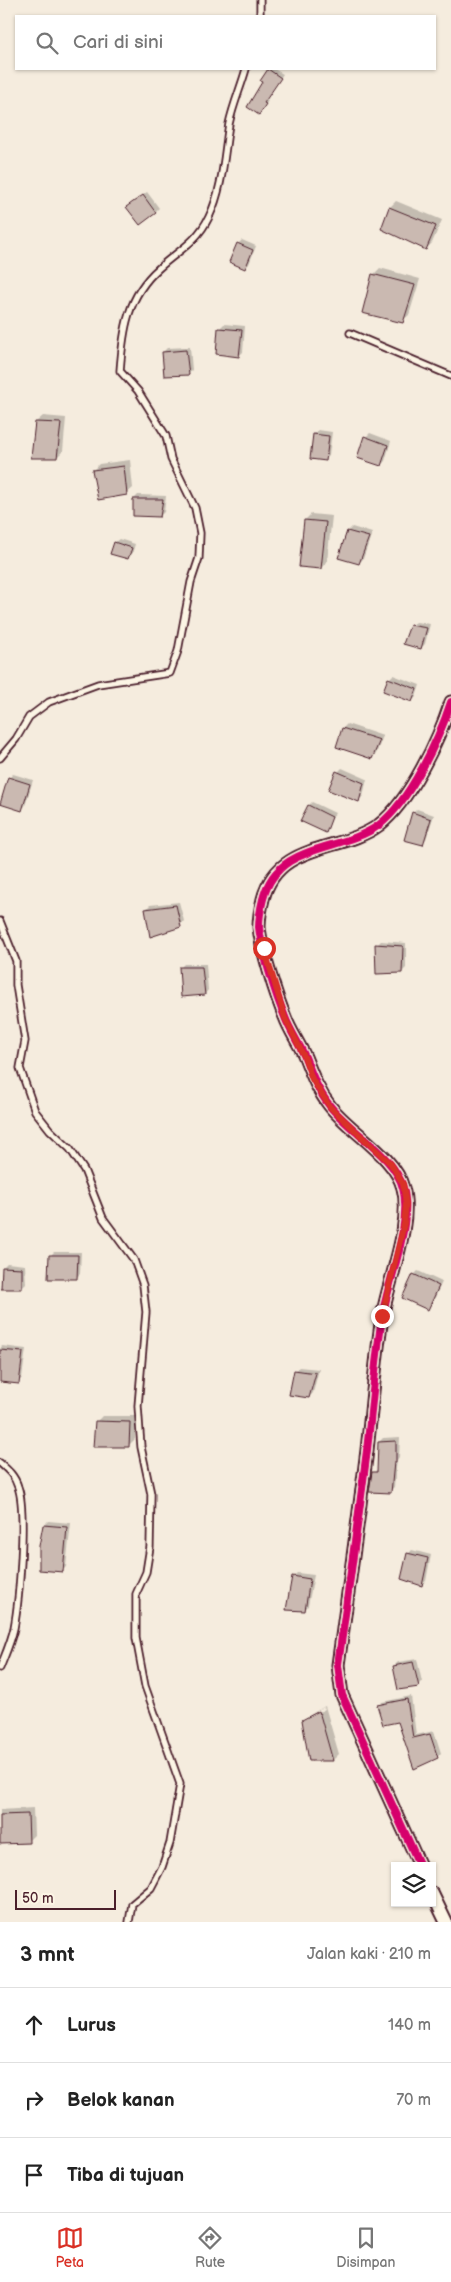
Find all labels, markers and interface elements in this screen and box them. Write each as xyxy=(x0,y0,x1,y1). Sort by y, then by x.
search box xyxy=(15,15,436,70)
icon: search xyxy=(33,29,61,57)
text: Cari di sini xyxy=(73,31,163,54)
route start xyxy=(253,937,276,960)
route end xyxy=(371,1305,394,1328)
map controls xyxy=(391,1862,436,1907)
button: layers xyxy=(391,1862,436,1907)
scale bar xyxy=(15,1887,116,1910)
text: 50 m xyxy=(22,1890,54,1907)
text: 3 mnt xyxy=(20,1942,75,1967)
text: Jalan kaki · 210 m xyxy=(307,1945,431,1964)
icon: ahead xyxy=(20,2011,48,2039)
text: Lurus xyxy=(67,2014,116,2037)
text: 140 m xyxy=(388,2016,431,2035)
icon: right xyxy=(20,2086,48,2114)
text: Belok kanan xyxy=(67,2089,175,2112)
text: 70 m xyxy=(396,2091,431,2110)
icon: arrive xyxy=(20,2161,48,2189)
text: Tiba di tujuan xyxy=(67,2164,184,2187)
tab: Peta xyxy=(56,2224,84,2271)
tab: Rute xyxy=(195,2224,225,2271)
tab: Disimpan xyxy=(336,2224,395,2271)

